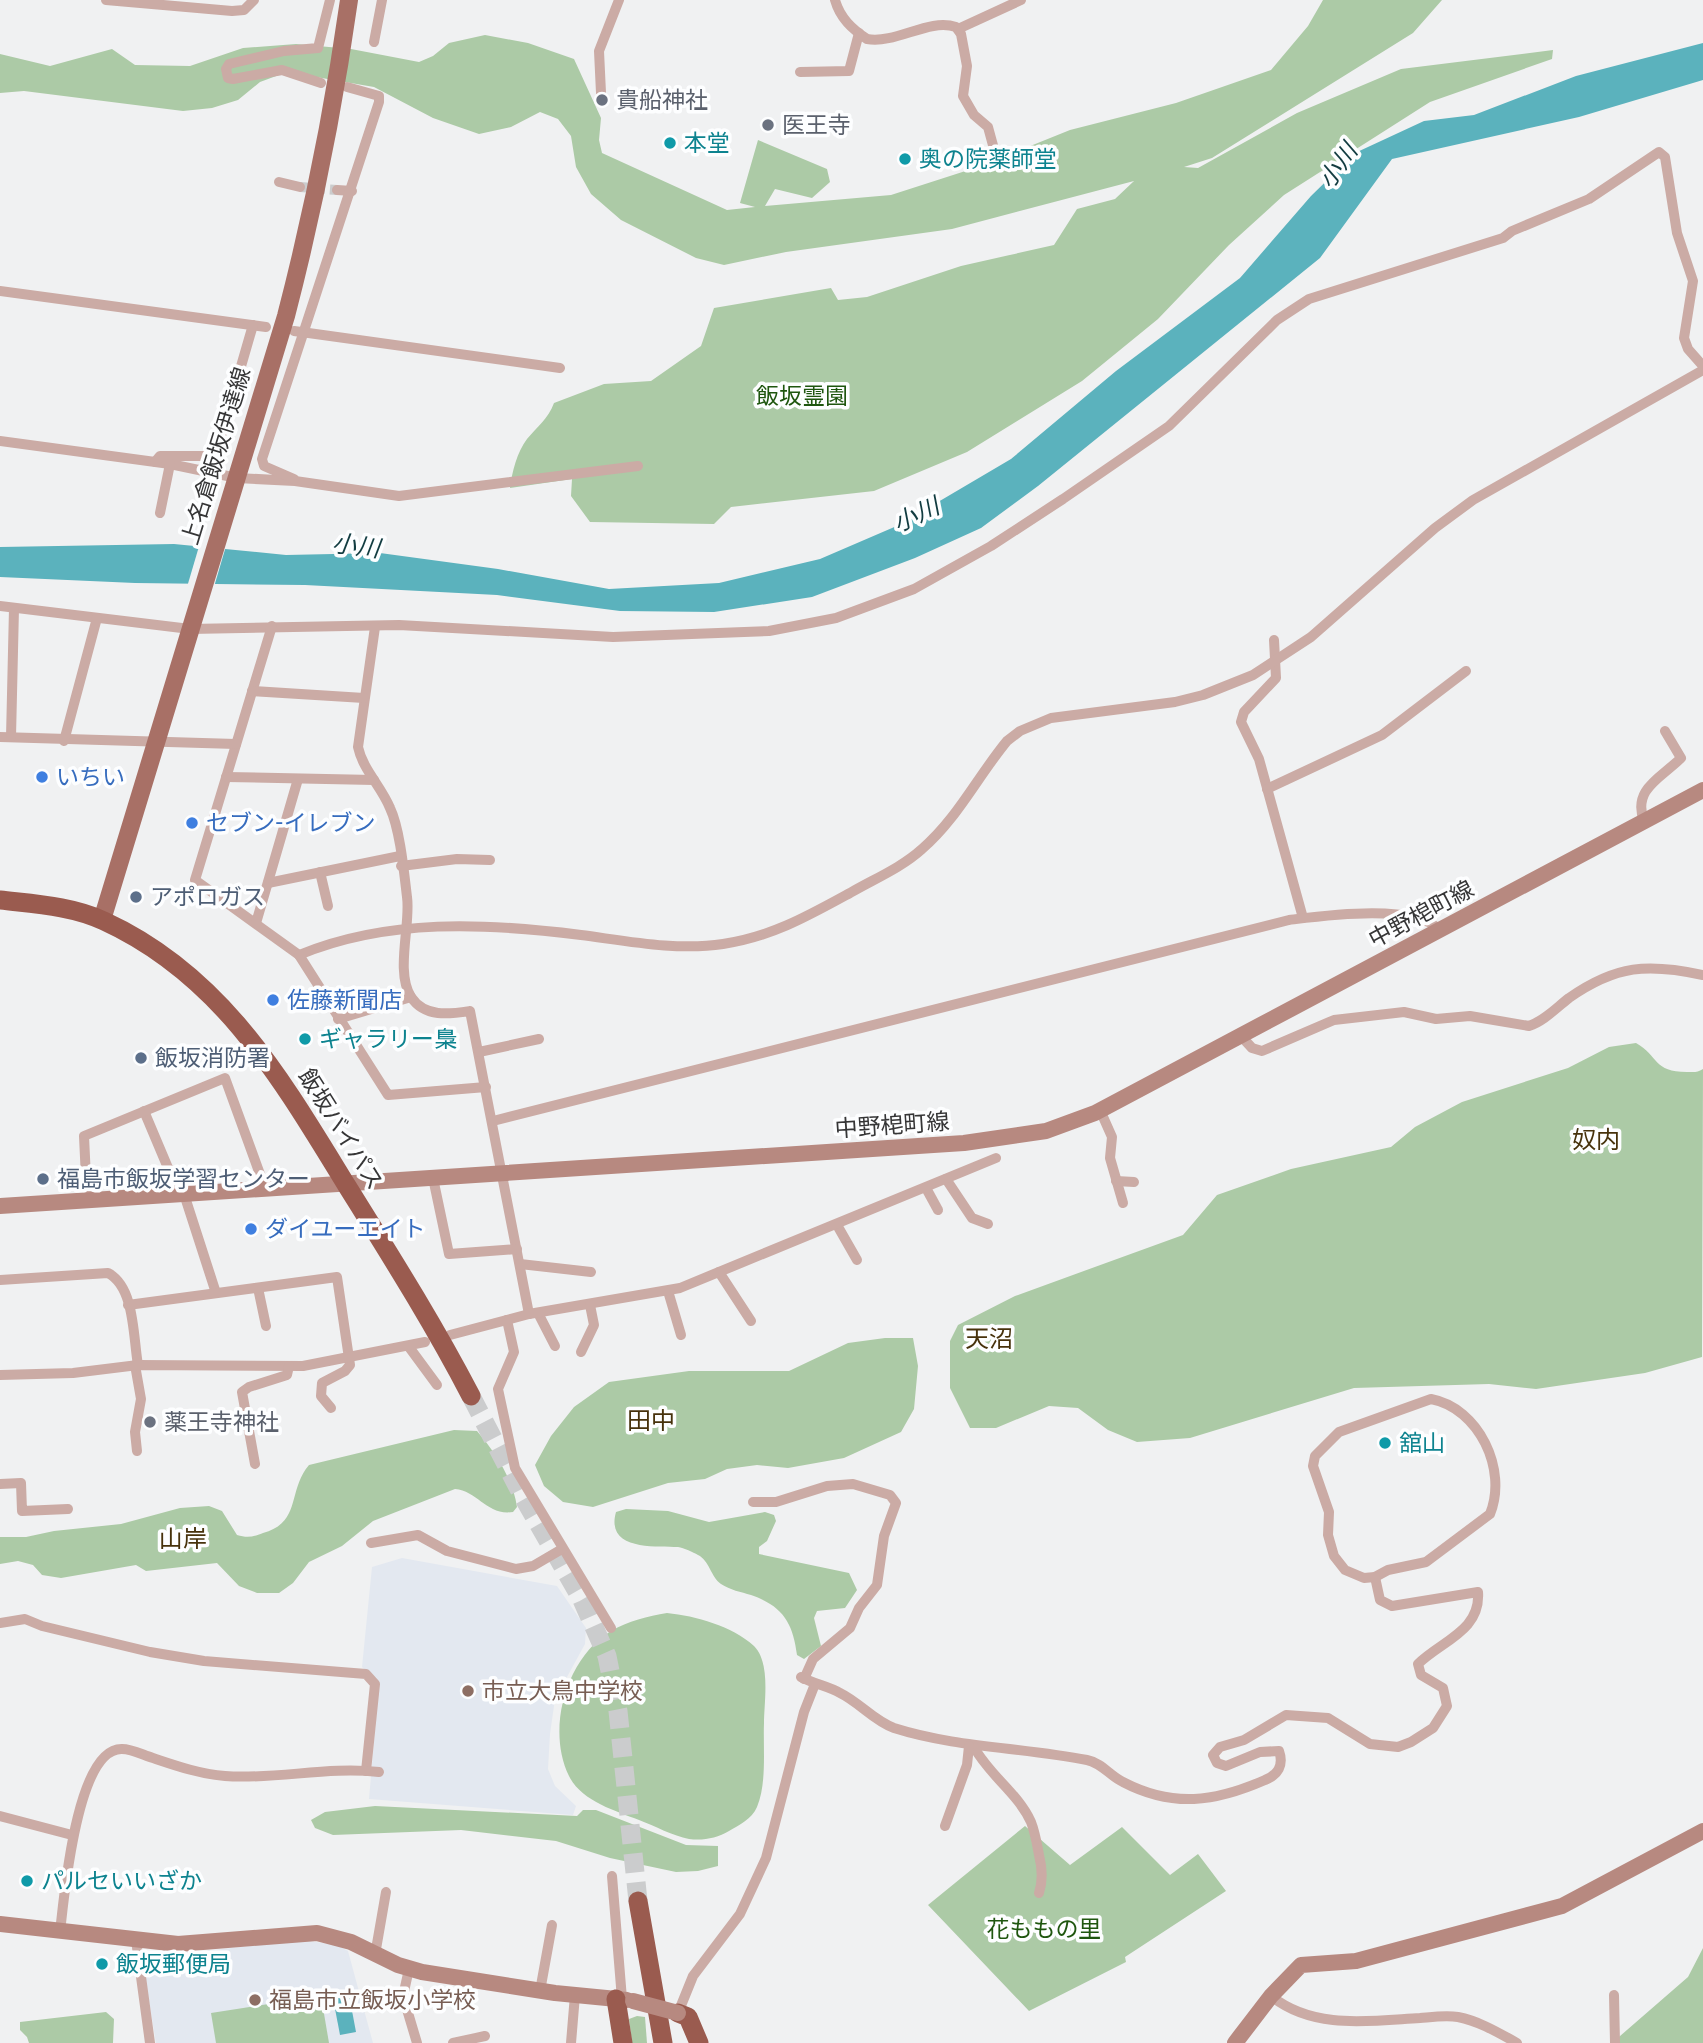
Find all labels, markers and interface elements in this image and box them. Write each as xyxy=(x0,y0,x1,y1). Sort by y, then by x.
place label: 貴船神社 xyxy=(616,86,708,114)
marker: 貴船神社 xyxy=(594,92,610,108)
place label: 医王寺 xyxy=(782,111,851,139)
marker: 医王寺 xyxy=(760,117,776,133)
place label: 本堂 xyxy=(684,129,730,157)
marker: 本堂 xyxy=(662,135,678,151)
water label: 小川 xyxy=(1313,136,1365,194)
place label: 奥の院薬師堂 xyxy=(919,145,1057,173)
marker: 奥の院薬師堂 xyxy=(897,151,913,167)
street label: 上名倉飯坂伊達線 xyxy=(176,364,256,548)
park label: 飯坂霊園 xyxy=(756,382,848,410)
water label: 小川 xyxy=(888,491,946,538)
water label: 小川 xyxy=(330,529,385,563)
place label: いちい xyxy=(56,763,125,791)
marker: いちい xyxy=(34,769,50,785)
place label: セブン-イレブン xyxy=(206,809,376,837)
marker: セブン-イレブン xyxy=(184,815,200,831)
street label: 中野梍町線 xyxy=(1364,875,1478,953)
place label: アポロガス xyxy=(150,883,265,911)
marker: アポロガス xyxy=(128,889,144,905)
place label: 佐藤新聞店 xyxy=(287,986,402,1014)
marker: 佐藤新聞店 xyxy=(265,992,281,1008)
place label: ギャラリー梟 xyxy=(319,1025,457,1053)
marker: ギャラリー梟 xyxy=(297,1031,313,1047)
place label: 飯坂消防署 xyxy=(155,1044,270,1072)
marker: 飯坂消防署 xyxy=(133,1050,149,1066)
street label: 飯坂バイパス xyxy=(293,1063,389,1195)
street label: 中野梍町線 xyxy=(834,1107,950,1143)
district label: 奴内 xyxy=(1572,1126,1620,1154)
place label: 福島市飯坂学習センター xyxy=(57,1165,310,1193)
marker: 福島市飯坂学習センター xyxy=(35,1171,51,1187)
place label: ダイユーエイト xyxy=(265,1215,426,1243)
marker: ダイユーエイト xyxy=(243,1221,259,1237)
district label: 天沼 xyxy=(965,1325,1013,1353)
district label: 田中 xyxy=(627,1407,675,1435)
place label: 薬王寺神社 xyxy=(164,1408,279,1436)
marker: 薬王寺神社 xyxy=(142,1414,158,1430)
place label: 舘山 xyxy=(1399,1429,1445,1457)
marker: 舘山 xyxy=(1377,1435,1393,1451)
district label: 山岸 xyxy=(159,1525,207,1553)
place label: 市立大鳥中学校 xyxy=(482,1677,643,1705)
marker: 市立大鳥中学校 xyxy=(460,1683,476,1699)
place label: パルセいいざか xyxy=(41,1867,202,1895)
marker: パルセいいざか xyxy=(19,1873,35,1889)
park label: 花ももの里 xyxy=(987,1915,1102,1943)
place label: 飯坂郵便局 xyxy=(116,1950,231,1978)
marker: 飯坂郵便局 xyxy=(94,1956,110,1972)
place label: 福島市立飯坂小学校 xyxy=(269,1986,476,2014)
marker: 福島市立飯坂小学校 xyxy=(247,1992,263,2008)

